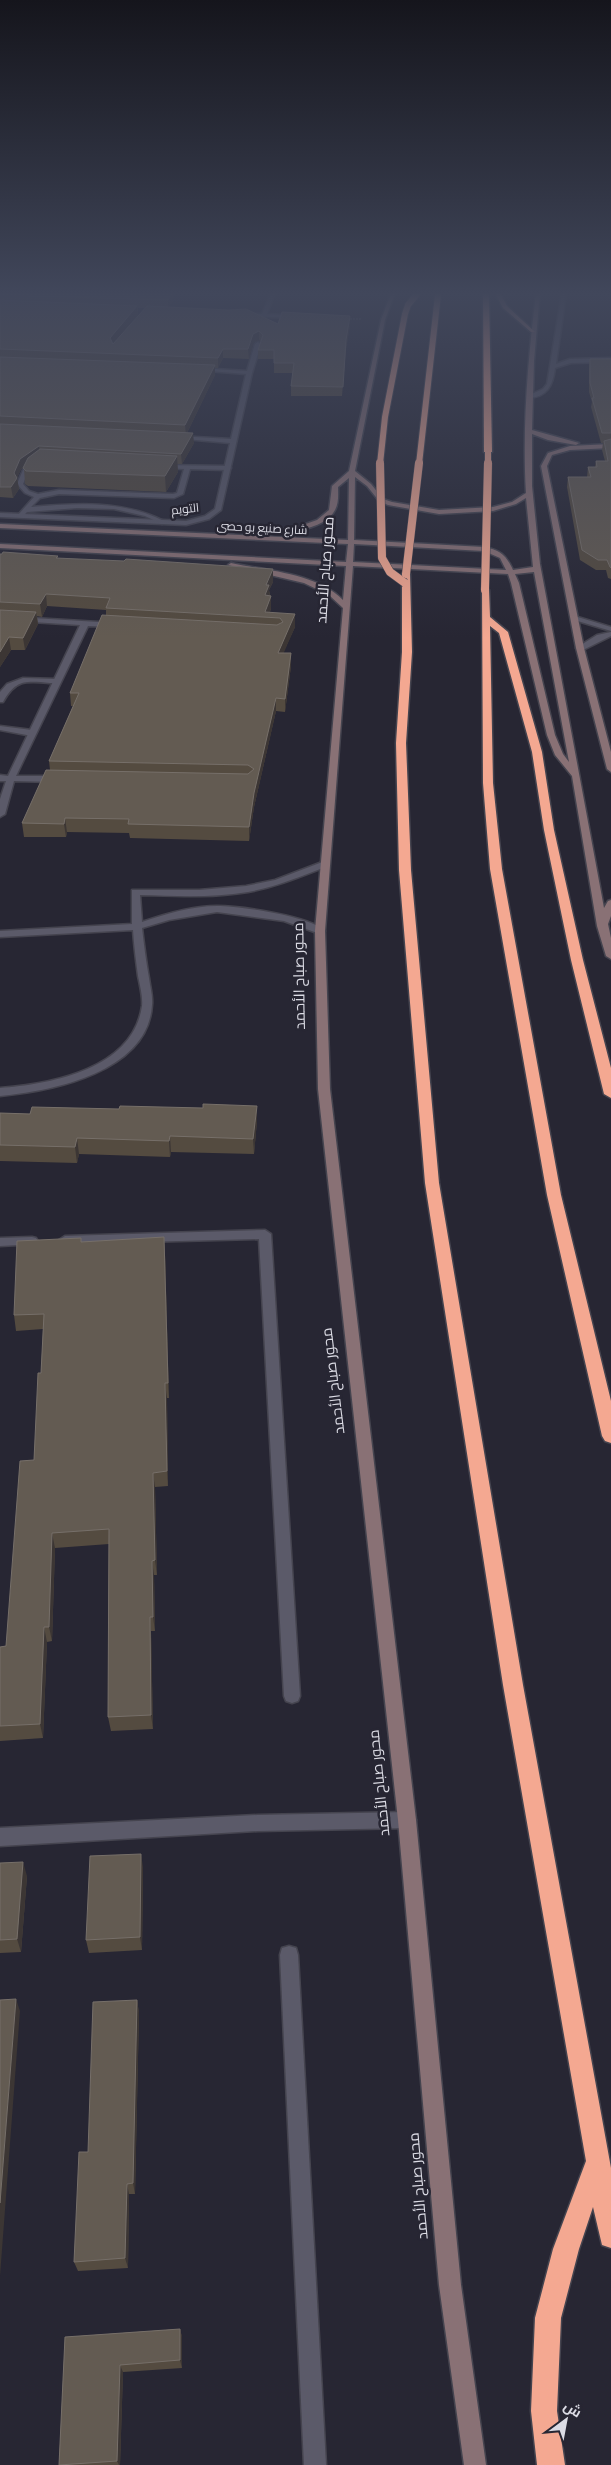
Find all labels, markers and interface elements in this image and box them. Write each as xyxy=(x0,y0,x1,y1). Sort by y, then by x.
street label: التويم xyxy=(170,500,200,518)
street label: محور صباح الأحمد xyxy=(311,516,340,624)
street label: شارع صنيع بو حصى xyxy=(216,518,308,538)
street label: محور صباح الأحمد xyxy=(288,922,311,1030)
street label: محور صباح الأحمد xyxy=(317,1327,350,1435)
street label: محور صباح الأحمد xyxy=(363,1729,396,1837)
street label: محور صباح الأحمد xyxy=(403,2132,434,2240)
north arrow xyxy=(541,2395,591,2445)
text: ش xyxy=(561,2397,585,2421)

